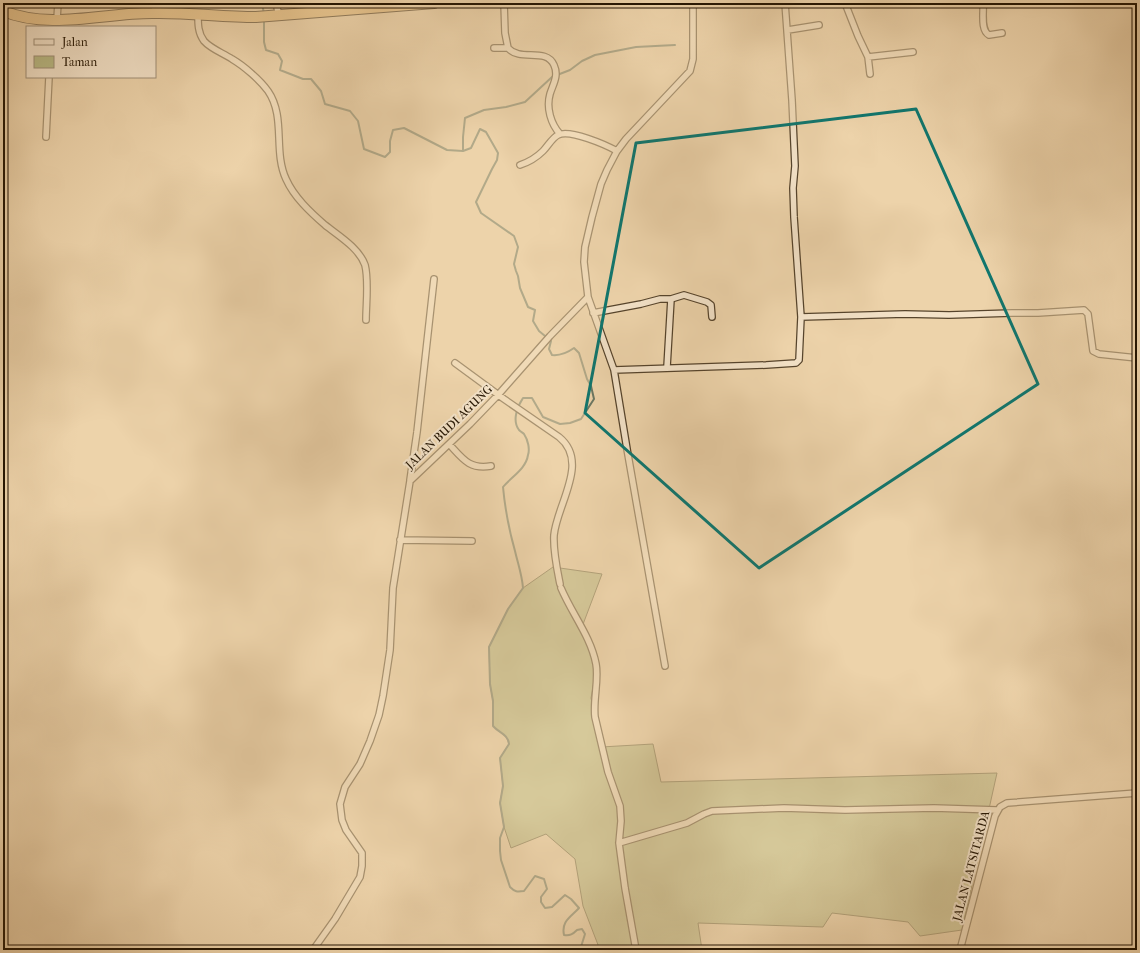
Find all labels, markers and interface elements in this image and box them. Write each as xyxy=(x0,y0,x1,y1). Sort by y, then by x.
legend xyxy=(26,26,156,78)
text: Jalan xyxy=(61,35,88,49)
text: Taman xyxy=(62,55,97,69)
street label: JALAN BUDI AGUNG xyxy=(402,382,496,473)
street label: JALAN LATSITARDA xyxy=(949,809,993,924)

